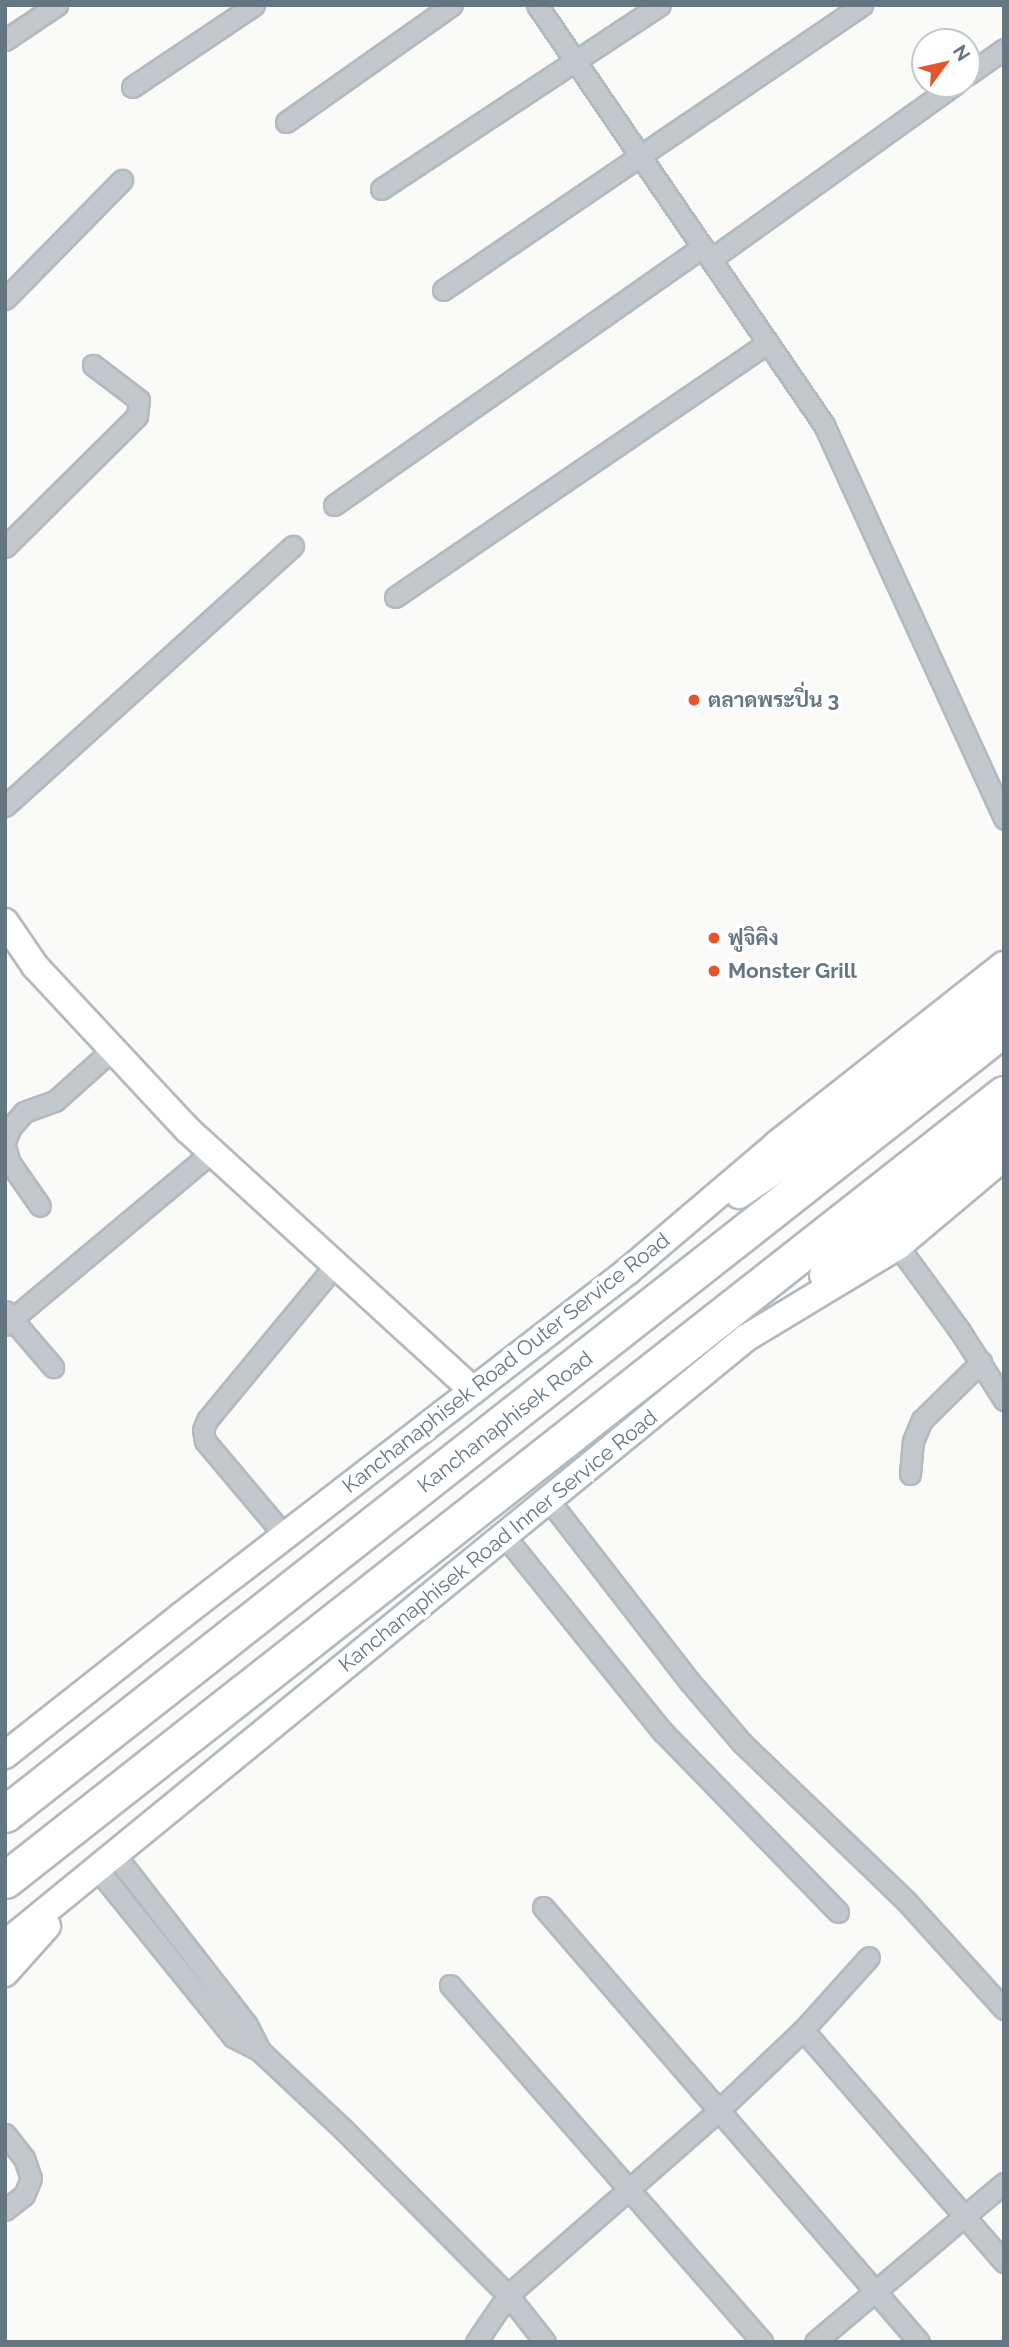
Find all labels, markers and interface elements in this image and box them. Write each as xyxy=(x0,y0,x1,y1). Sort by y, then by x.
north arrow xyxy=(911,28,981,98)
text: N xyxy=(949,41,975,65)
place label: ตลาดพระปิ่น 3 xyxy=(708,687,839,713)
marker: ตลาดพระปิ่น 3 xyxy=(686,692,702,708)
place label: ฟูจิคิง xyxy=(728,925,779,951)
marker: ฟูจิคิง xyxy=(706,930,722,946)
place label: Monster Grill xyxy=(728,958,857,984)
marker: Monster Grill xyxy=(706,963,722,979)
street label: Kanchanaphisek Road Outer Service Road xyxy=(337,1227,675,1499)
street label: Kanchanaphisek Road xyxy=(412,1346,598,1498)
street label: Kanchanaphisek Road Inner Service Road xyxy=(333,1404,663,1678)

